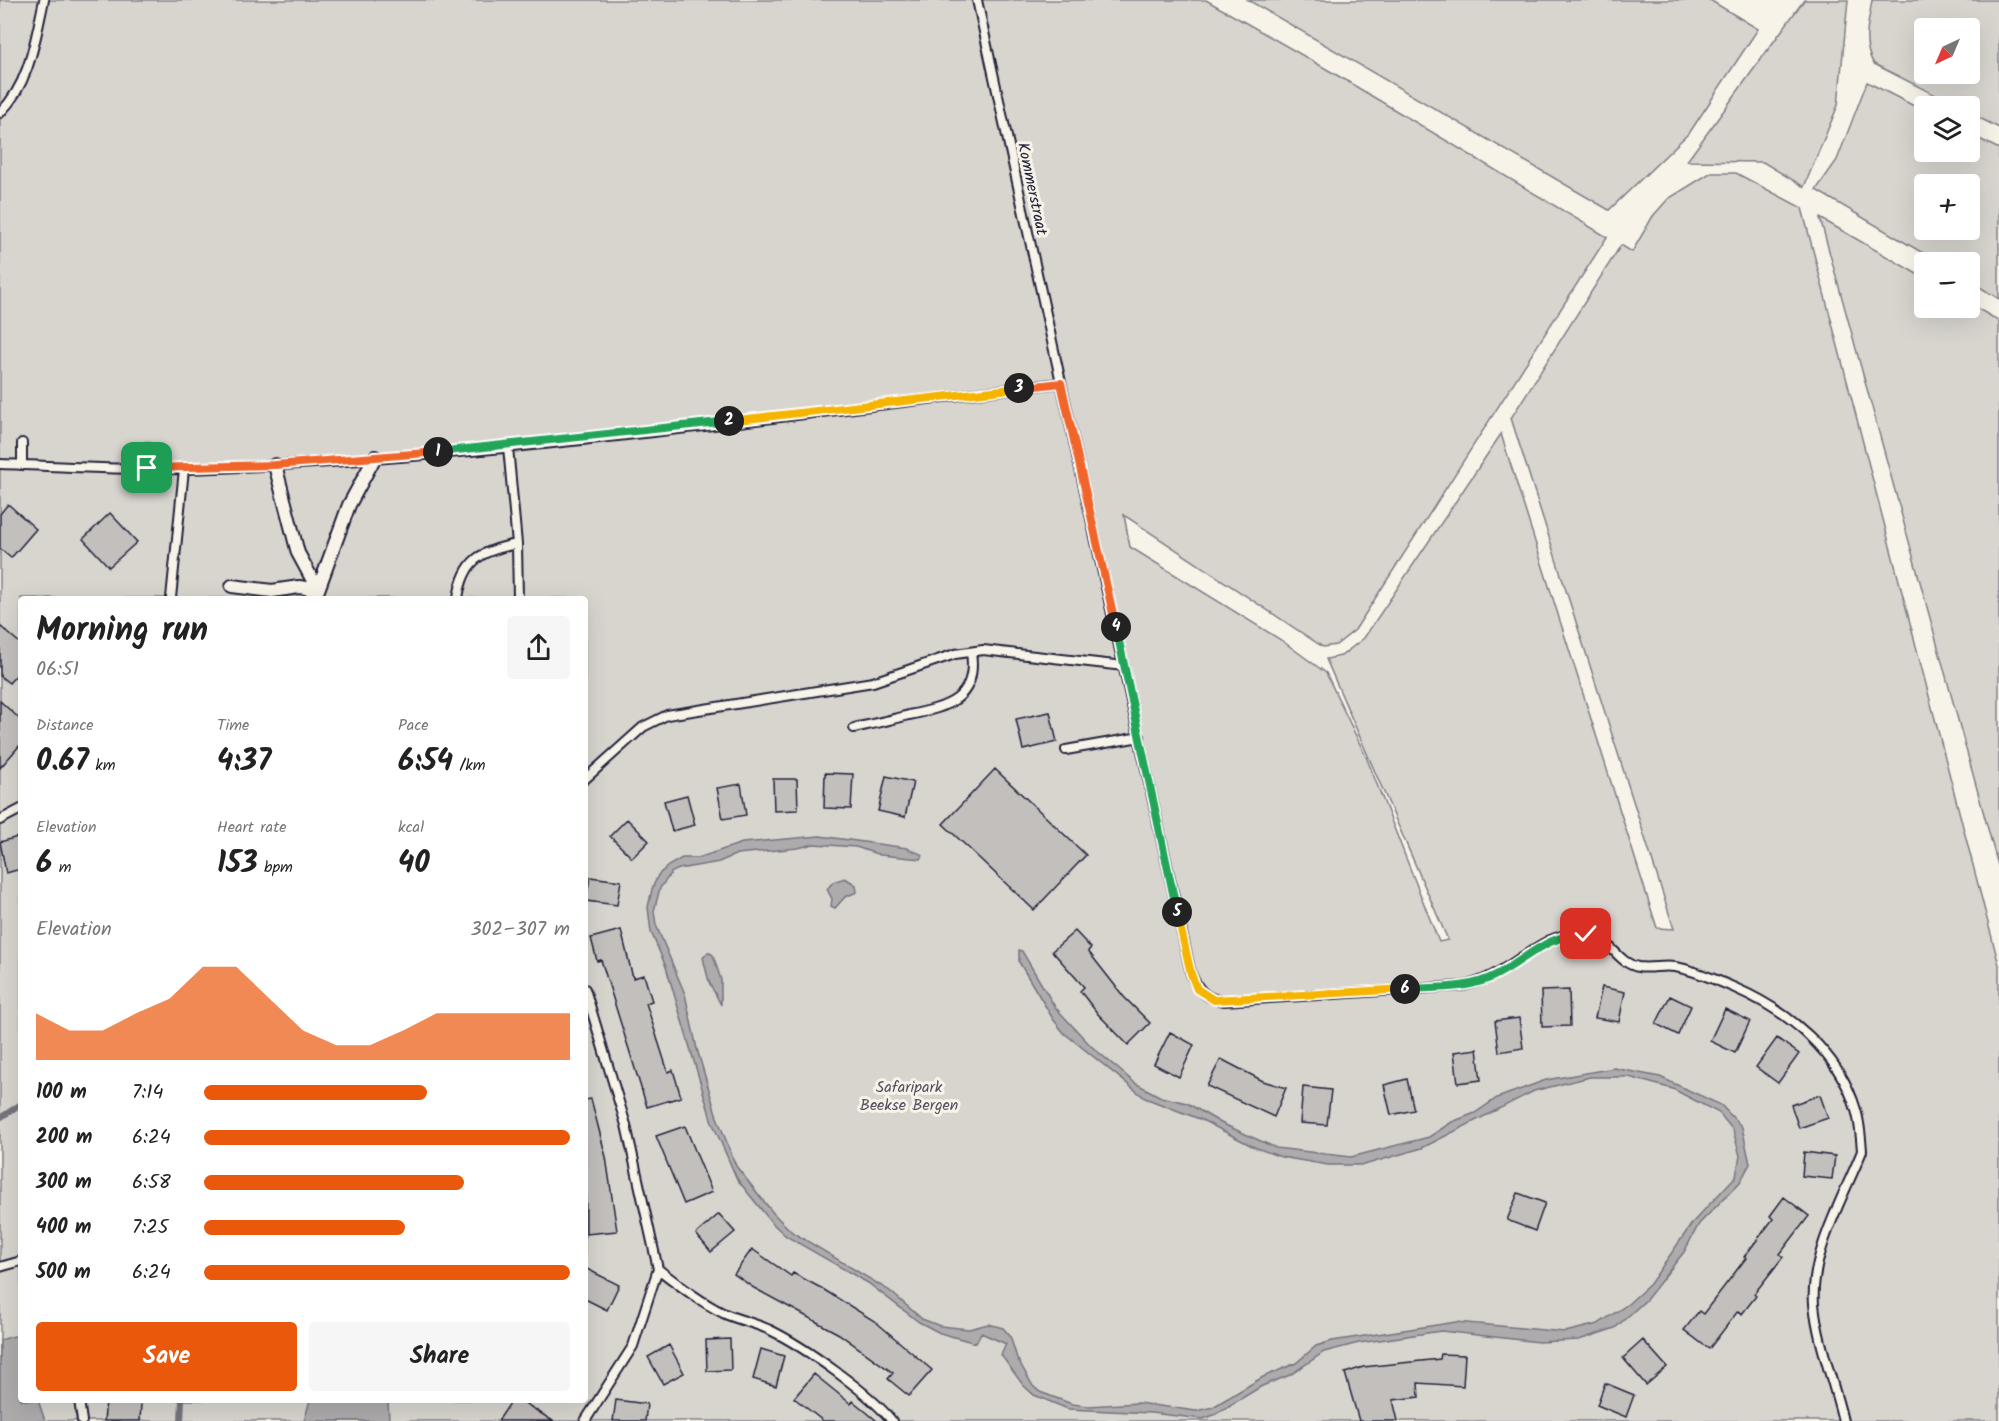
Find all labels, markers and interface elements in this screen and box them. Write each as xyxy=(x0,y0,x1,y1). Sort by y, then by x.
north arrow xyxy=(1914,18,1980,84)
map controls xyxy=(1914,18,1980,318)
button: layers xyxy=(1914,96,1980,162)
street label: Kommerstraat xyxy=(1010,140,1054,238)
button: + xyxy=(1914,174,1980,240)
button: − xyxy=(1914,252,1980,318)
pin: 3 xyxy=(1004,373,1034,403)
text: 3 xyxy=(1015,375,1023,400)
pin: 2 xyxy=(714,406,744,436)
text: 2 xyxy=(724,408,734,433)
pin: 1 xyxy=(423,437,453,467)
text: 1 xyxy=(436,439,440,464)
pin xyxy=(121,442,172,493)
icon: arrive xyxy=(130,451,163,484)
text: Morning run xyxy=(36,605,208,658)
pin: 4 xyxy=(1101,612,1131,642)
text: 4 xyxy=(1112,614,1120,639)
button: share xyxy=(507,616,570,679)
text: 06:51 xyxy=(36,654,79,686)
text: Distance xyxy=(36,713,94,738)
text: Time xyxy=(217,713,249,738)
text: Pace xyxy=(398,713,429,738)
text: 0.67 xyxy=(36,738,89,786)
text: 4:37 xyxy=(217,738,271,786)
text: 6:54 xyxy=(398,738,453,786)
text: km xyxy=(89,753,116,778)
text: /km xyxy=(453,753,486,778)
text: Elevation xyxy=(36,815,97,840)
text: Heart rate xyxy=(217,815,287,840)
text: kcal xyxy=(398,815,424,840)
text: 6 xyxy=(36,840,52,888)
text: 153 xyxy=(217,840,258,888)
text: 40 xyxy=(398,840,430,888)
text: m xyxy=(52,855,71,880)
text: bpm xyxy=(258,855,293,880)
pin: 5 xyxy=(1162,897,1192,927)
text: 5 xyxy=(1173,899,1181,924)
pin xyxy=(1560,908,1611,959)
text: Elevation xyxy=(36,914,112,946)
text: 302–307 m xyxy=(470,914,570,946)
icon: check xyxy=(1569,917,1602,950)
pin: 6 xyxy=(1390,974,1420,1004)
text: 6 xyxy=(1401,976,1409,1001)
park label: Safaripark Beekse Bergen xyxy=(860,1075,958,1118)
text: 100 m xyxy=(36,1077,87,1109)
text: 7:14 xyxy=(132,1077,163,1109)
text: 200 m xyxy=(36,1122,92,1154)
text: 6:24 xyxy=(132,1122,171,1154)
text: 300 m xyxy=(36,1167,92,1199)
text: 6:58 xyxy=(132,1167,171,1199)
text: 400 m xyxy=(36,1212,92,1244)
text: 7:25 xyxy=(132,1212,169,1244)
text: 500 m xyxy=(36,1257,91,1289)
text: 6:24 xyxy=(132,1257,171,1289)
button: Save xyxy=(36,1322,297,1391)
button: Share xyxy=(309,1322,570,1391)

